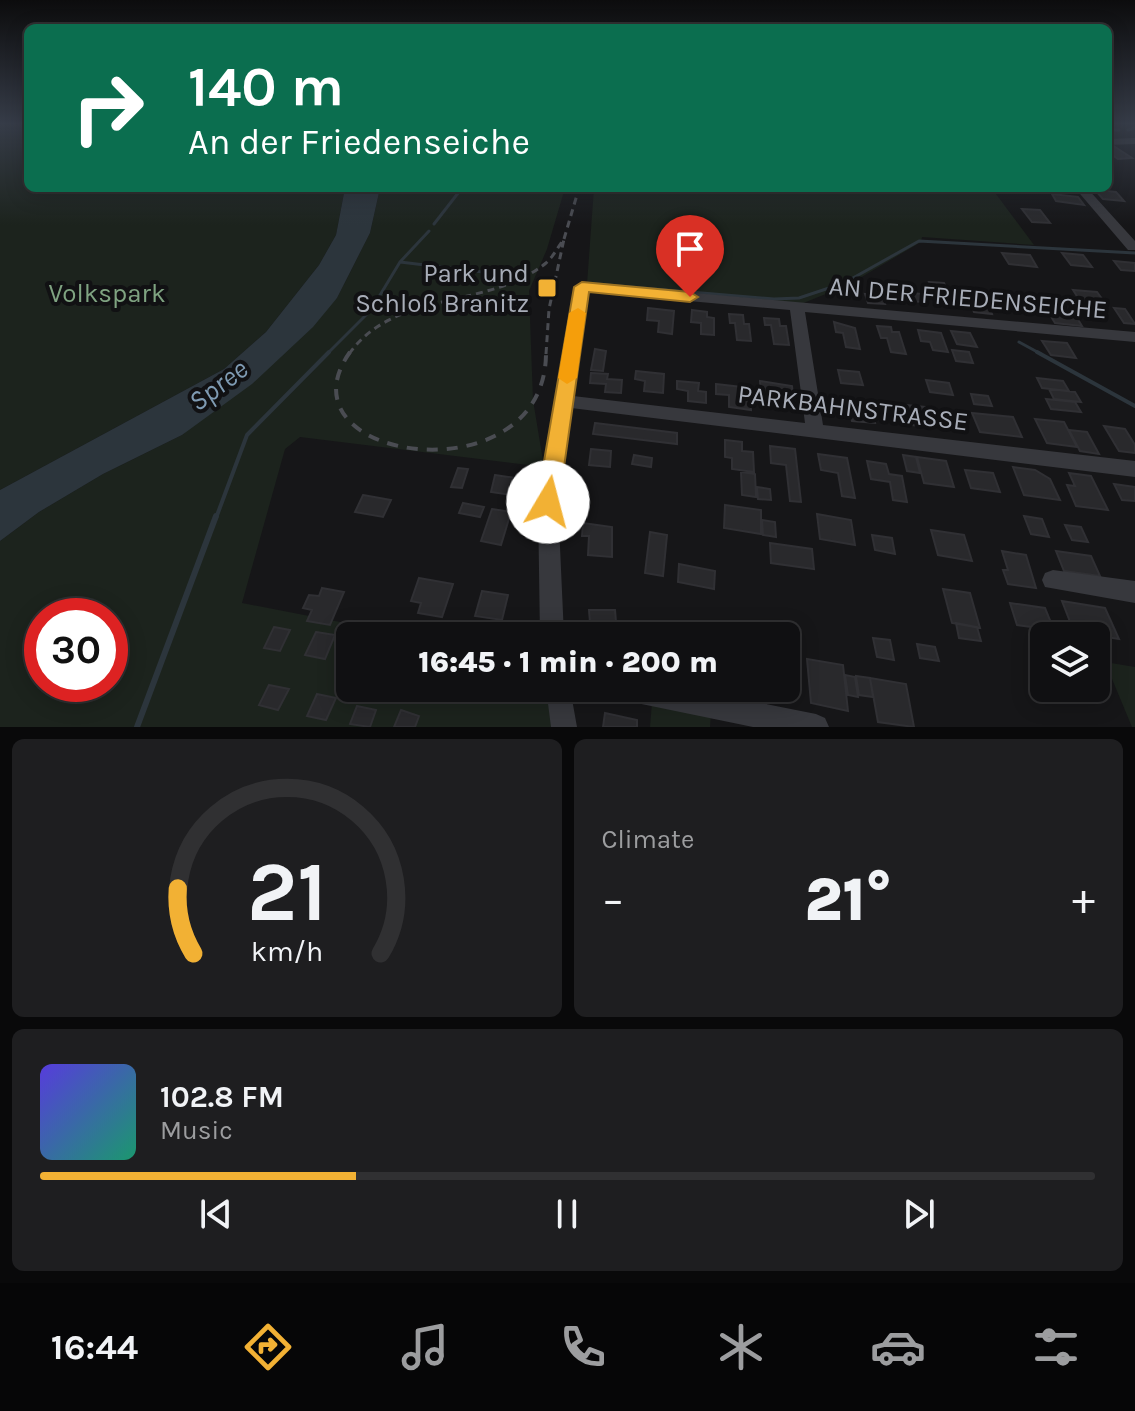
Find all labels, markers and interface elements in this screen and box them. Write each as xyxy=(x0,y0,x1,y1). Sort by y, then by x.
text: 140 m xyxy=(188,54,344,119)
icon: right xyxy=(56,56,160,160)
text: An der Friedenseiche xyxy=(188,121,530,163)
pin xyxy=(656,215,724,297)
icon: arrive xyxy=(668,227,712,271)
place label: Park und Schloß Branitz xyxy=(355,258,529,319)
street label: AN DER FRIEDENSEICHE xyxy=(828,270,1108,326)
marker: Park und Schloß Branitz xyxy=(536,277,558,299)
park label: Volkspark xyxy=(48,278,166,309)
water label: Spree xyxy=(182,352,254,418)
street label: PARKBAHNSTRASSE xyxy=(736,378,970,438)
position arrow xyxy=(506,460,590,544)
speed limit sign: 30 xyxy=(24,598,128,702)
map controls xyxy=(1030,622,1110,702)
button: layers xyxy=(1030,622,1110,702)
text: 16:45 · 1 min · 200 m xyxy=(418,644,718,680)
text: Climate xyxy=(602,824,694,855)
text: 21 xyxy=(247,844,327,941)
text: 21° xyxy=(805,865,892,935)
text: − xyxy=(602,874,625,925)
text: + xyxy=(1072,874,1095,925)
text: km/h xyxy=(251,935,323,968)
text: 102.8 FM xyxy=(160,1079,284,1115)
text: Music xyxy=(160,1115,233,1146)
icon: previous xyxy=(194,1192,238,1236)
icon: pause xyxy=(545,1192,589,1236)
icon: next xyxy=(897,1192,941,1236)
icon: directions xyxy=(240,1319,296,1375)
icon: music xyxy=(397,1319,453,1375)
icon: phone xyxy=(555,1319,611,1375)
icon: climate xyxy=(713,1319,769,1375)
icon: car xyxy=(870,1319,926,1375)
icon: filters xyxy=(1028,1319,1084,1375)
text: 16:44 xyxy=(51,1326,138,1368)

